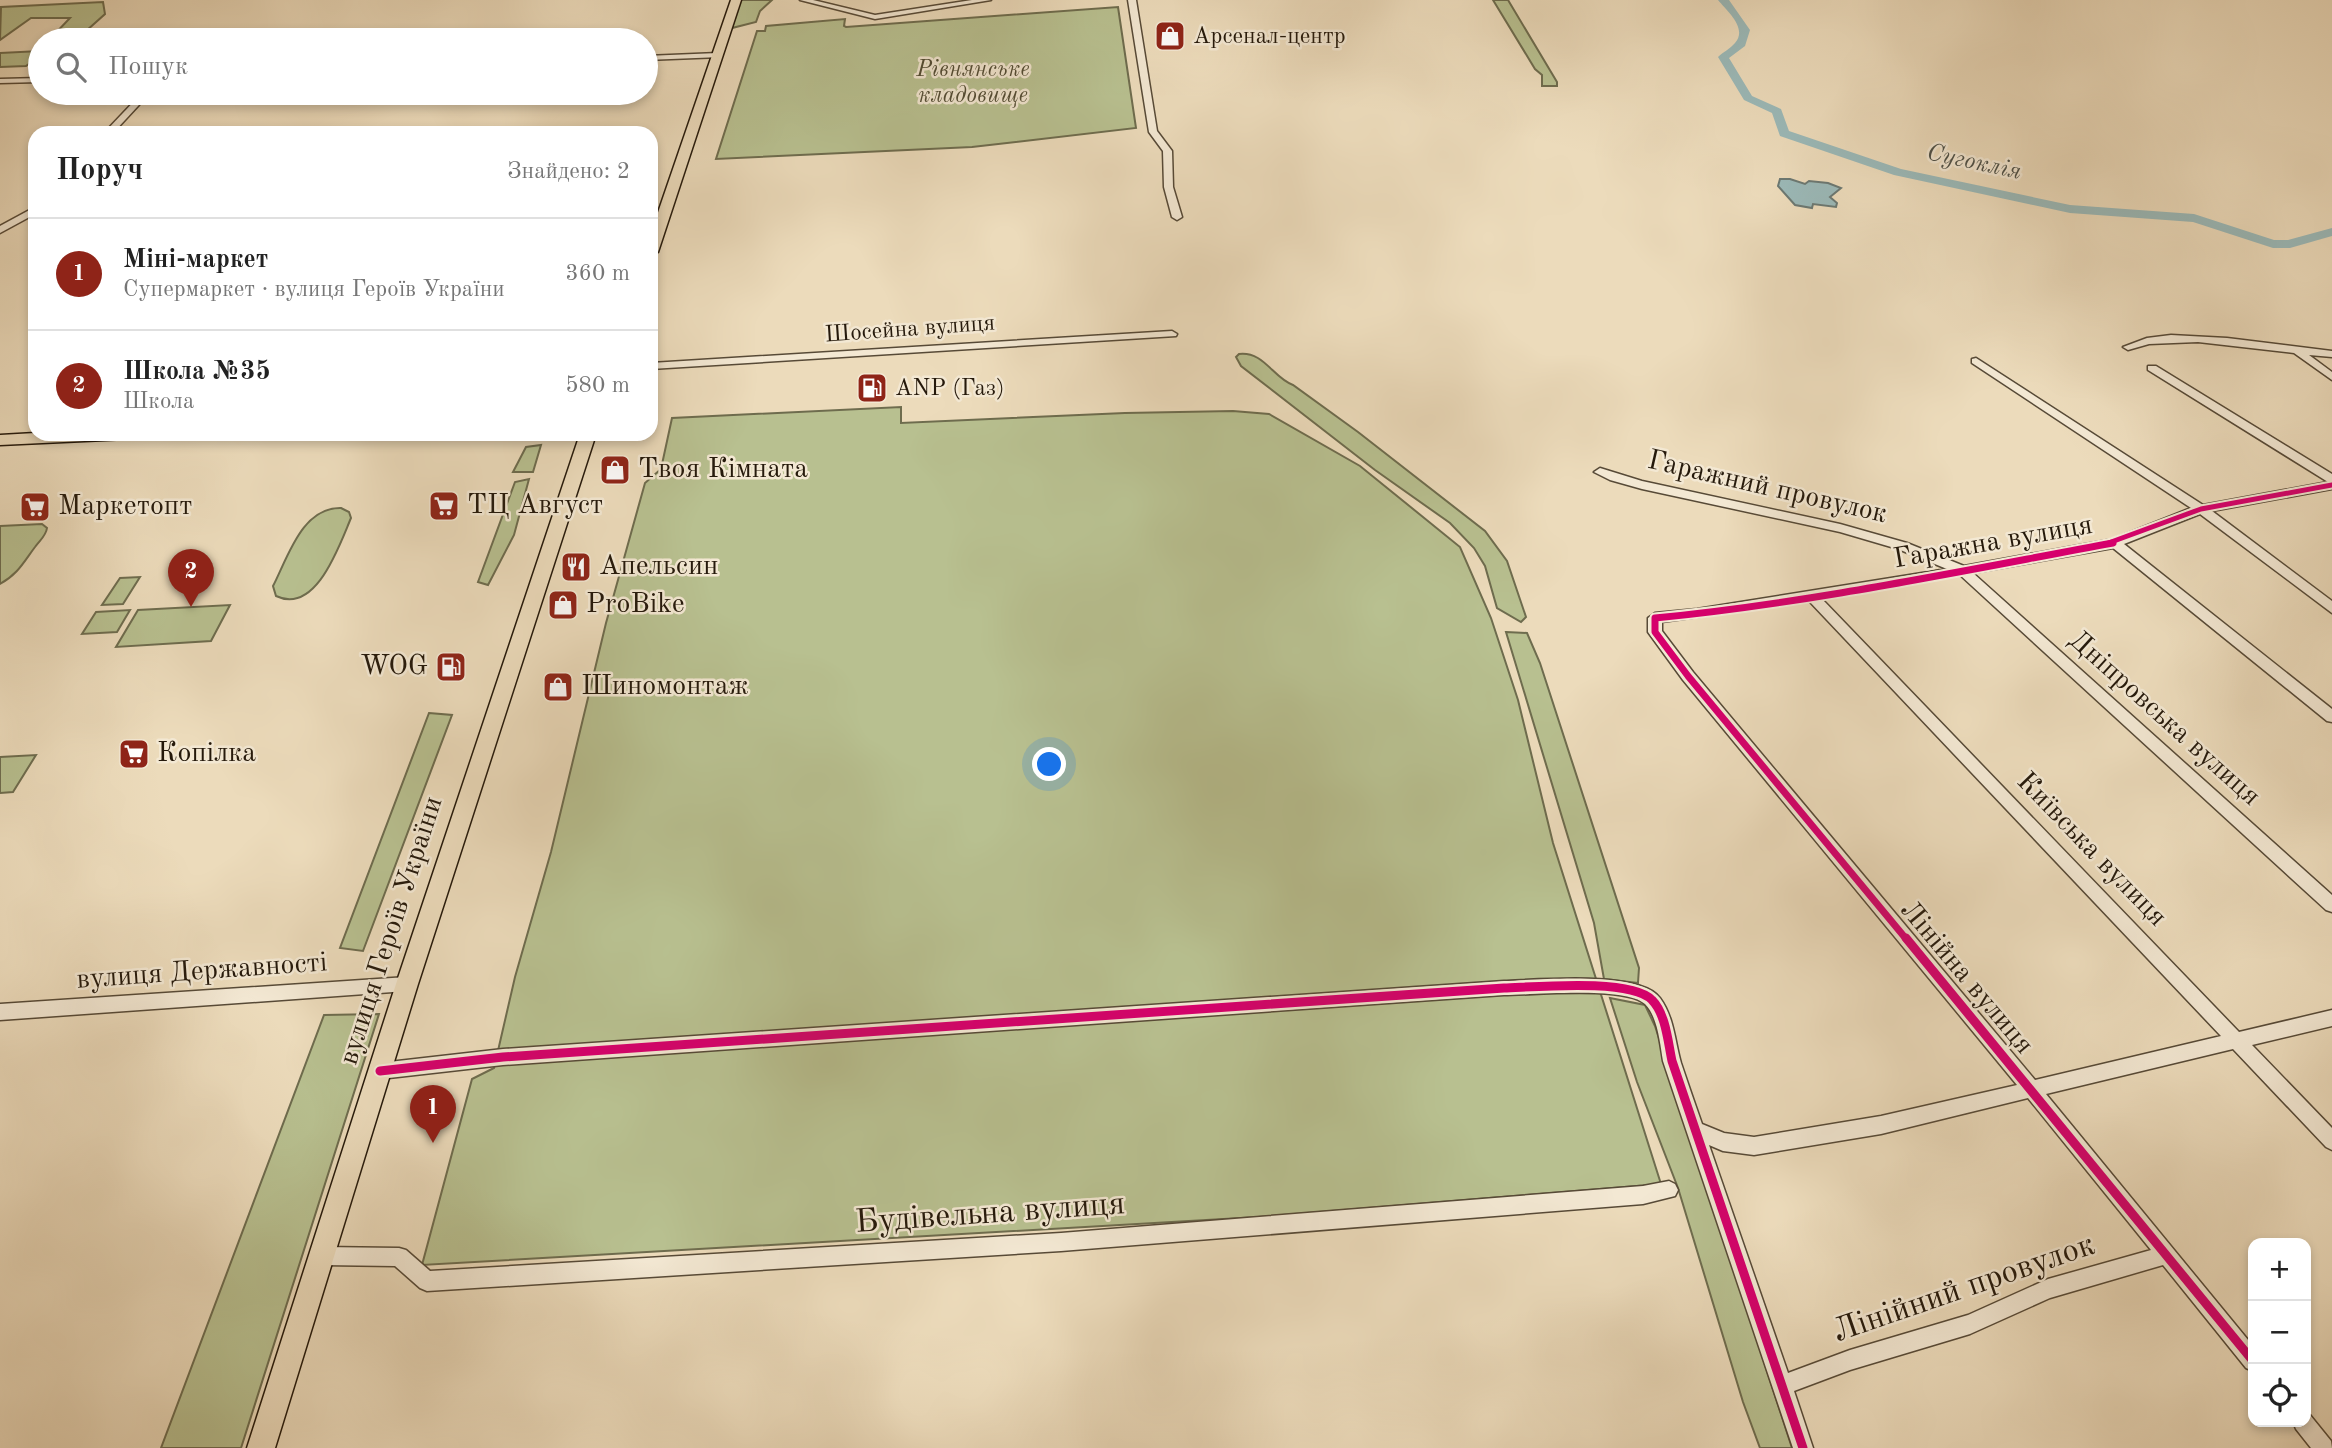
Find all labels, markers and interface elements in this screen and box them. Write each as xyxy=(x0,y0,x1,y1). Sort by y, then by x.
shop icon: Арсенал-центр xyxy=(1153,19,1187,53)
place label: Арсенал-центр xyxy=(1193,25,1346,48)
search box xyxy=(28,28,658,105)
icon: search xyxy=(52,48,90,86)
text: Пошук xyxy=(108,54,188,80)
park label: Рівнянське кладовище xyxy=(915,58,1030,108)
water label: Сугоклія xyxy=(1924,141,2024,185)
text: Поруч xyxy=(56,156,143,186)
text: Знайдено: 2 xyxy=(507,160,630,183)
text: Міні-маркет xyxy=(123,247,268,273)
text: 1 xyxy=(72,262,86,285)
text: 360 m xyxy=(565,262,630,285)
text: Супермаркет · вулиця Героїв України xyxy=(123,278,505,301)
street label: Шосейна вулиця xyxy=(824,312,996,346)
text: Школа №35 xyxy=(123,359,270,385)
fuel station icon: ANP (Газ) xyxy=(855,371,889,405)
text: 2 xyxy=(72,374,86,397)
text: 580 m xyxy=(565,374,630,397)
place label: ANP (Газ) xyxy=(895,377,1004,400)
text: Школа xyxy=(123,390,194,413)
street label: Гаражний провулок xyxy=(1645,447,1889,529)
shop icon: Твоя Кімната xyxy=(598,453,632,487)
place label: Твоя Кімната xyxy=(638,456,808,484)
supermarket icon: ТЦ Август xyxy=(427,489,461,523)
supermarket icon: Маркетопт xyxy=(18,490,52,524)
place label: ТЦ Август xyxy=(467,492,603,520)
place label: Маркетопт xyxy=(58,493,192,521)
street label: Гаражна вулиця xyxy=(1891,512,2095,574)
pin: 2 xyxy=(168,549,214,607)
restaurant icon: Апельсин xyxy=(559,550,593,584)
place label: Апельсин xyxy=(599,553,718,581)
shop icon: ProBike xyxy=(546,588,580,622)
place label: ProBike xyxy=(586,591,685,619)
street label: Дніпровська вулиця xyxy=(2063,626,2265,812)
fuel station icon: WOG xyxy=(434,650,468,684)
place label: WOG xyxy=(360,653,428,681)
shop icon: Шиномонтаж xyxy=(541,670,575,704)
place label: Шиномонтаж xyxy=(581,673,749,701)
supermarket icon: Копілка xyxy=(117,737,151,771)
place label: Копілка xyxy=(157,740,256,768)
your location xyxy=(1032,747,1066,781)
street label: Київська вулиця xyxy=(2011,768,2171,932)
street label: вулиця Героїв України xyxy=(335,793,449,1069)
street label: Лінійна вулиця xyxy=(1894,896,2038,1060)
street label: вулиця Державності xyxy=(76,949,328,995)
pin: 1 xyxy=(410,1085,456,1143)
street label: Будівельна вулиця xyxy=(854,1188,1126,1240)
street label: Лінійний провулок xyxy=(1829,1229,2099,1349)
map controls xyxy=(2248,1238,2311,1427)
button: + xyxy=(2248,1238,2311,1301)
button: − xyxy=(2248,1301,2311,1364)
button: locate xyxy=(2248,1364,2311,1427)

